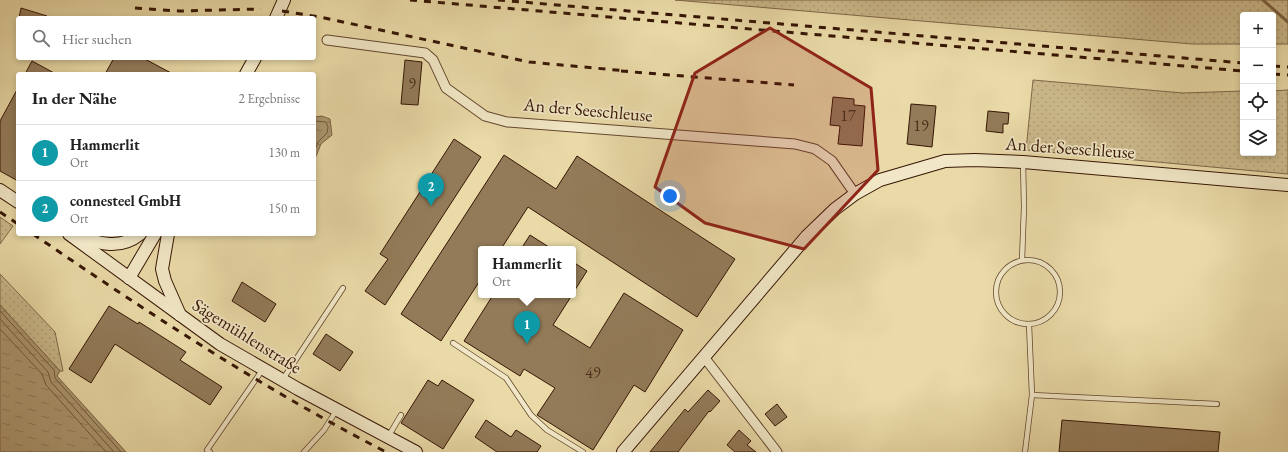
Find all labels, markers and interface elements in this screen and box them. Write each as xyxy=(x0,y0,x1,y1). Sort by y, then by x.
map controls xyxy=(1240,12,1276,156)
button: + xyxy=(1240,12,1276,48)
search box xyxy=(16,16,316,60)
icon: search xyxy=(30,27,52,49)
text: Hier suchen xyxy=(62,29,132,48)
button: − xyxy=(1240,48,1276,84)
house number: 9 xyxy=(408,73,416,94)
button: locate xyxy=(1240,84,1276,120)
text: In der Nähe xyxy=(32,87,117,109)
text: 2 Ergebnisse xyxy=(239,90,300,107)
street label: An der Seeschleuse xyxy=(521,92,654,127)
house number: 17 xyxy=(840,105,856,126)
house number: 19 xyxy=(913,115,929,136)
button: layers xyxy=(1240,120,1276,156)
street label: An der Seeschleuse xyxy=(1004,131,1135,163)
text: Hammerlit xyxy=(70,135,140,154)
text: 1 xyxy=(42,144,48,161)
text: 130 m xyxy=(269,144,300,161)
text: Ort xyxy=(70,154,88,171)
pin: 2 xyxy=(418,173,444,206)
your location xyxy=(660,186,680,206)
text: connesteel GmbH xyxy=(70,191,181,210)
text: 2 xyxy=(42,200,48,217)
text: 150 m xyxy=(269,200,300,217)
text: Ort xyxy=(70,210,88,227)
popup xyxy=(478,246,576,298)
text: Hammerlit xyxy=(492,254,562,273)
text: Ort xyxy=(492,273,511,290)
street label: Sägemühlenstraße xyxy=(188,293,306,378)
pin: 1 xyxy=(514,311,540,344)
house number: 49 xyxy=(585,362,601,383)

